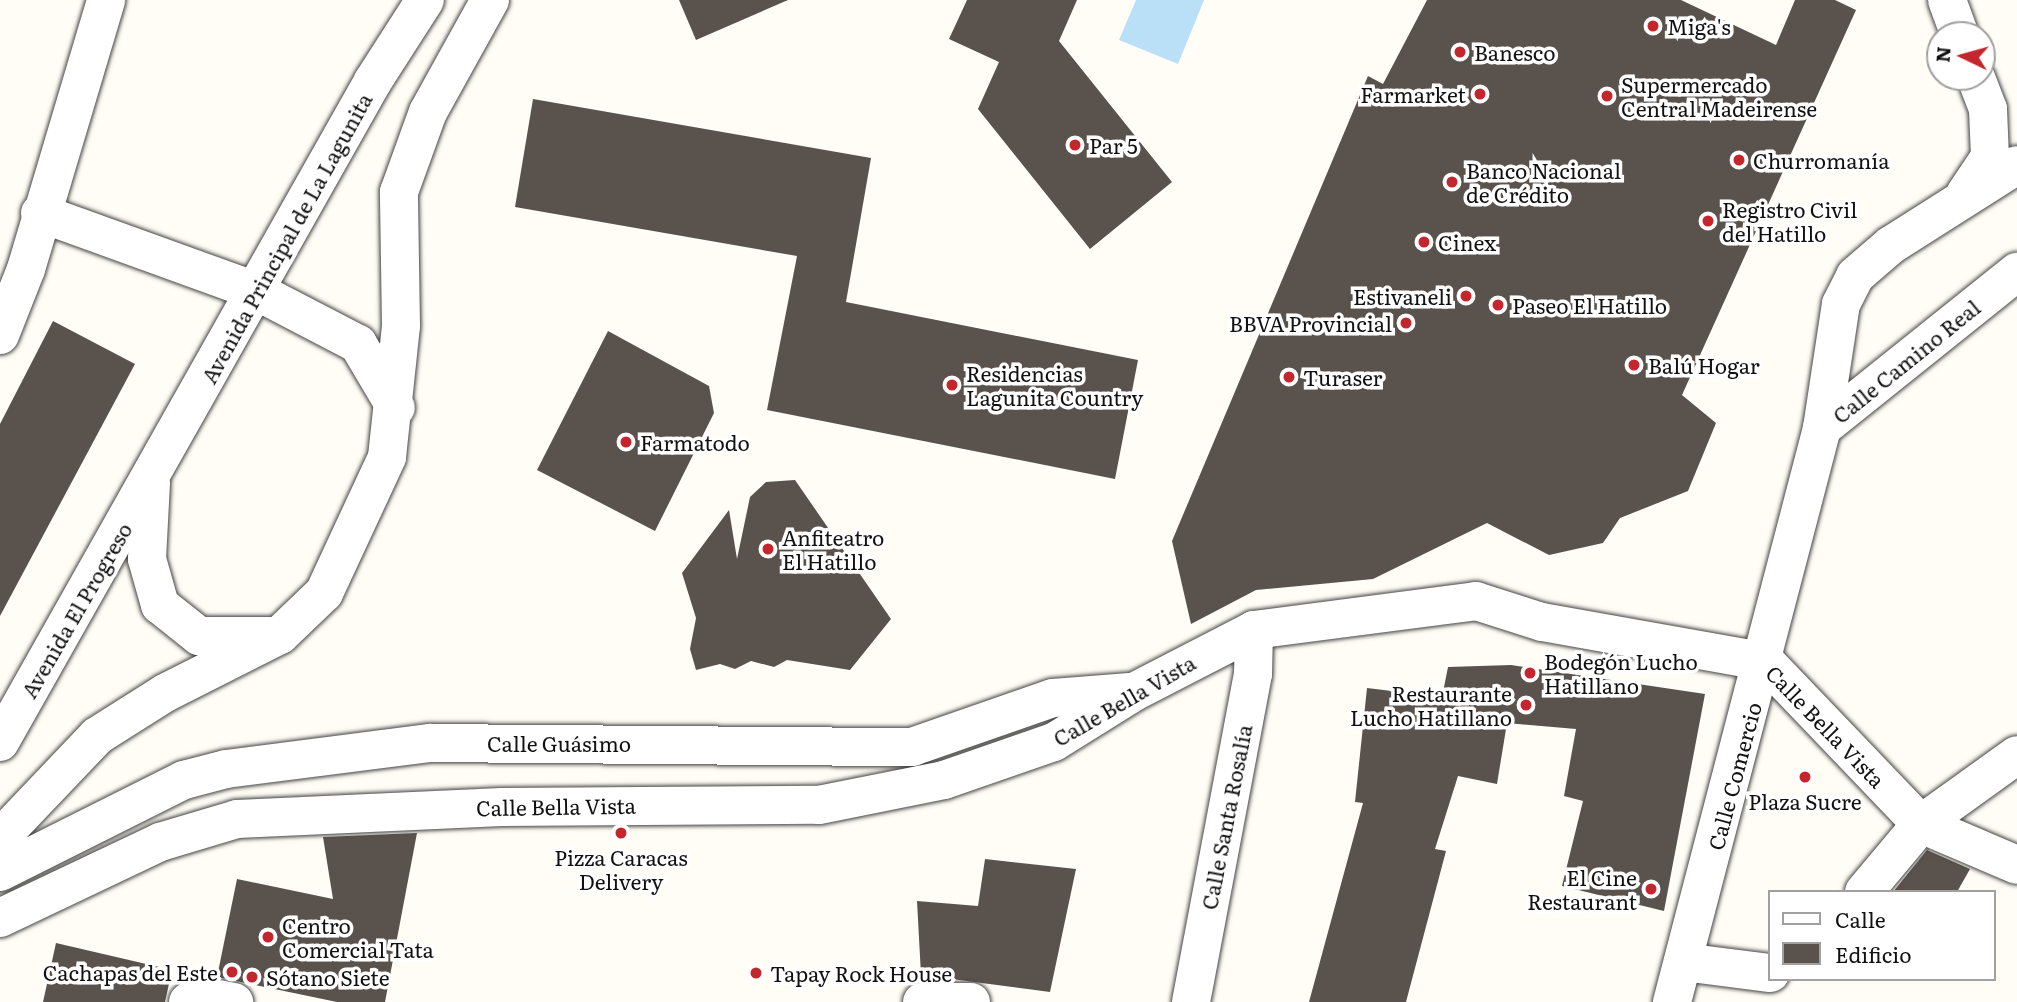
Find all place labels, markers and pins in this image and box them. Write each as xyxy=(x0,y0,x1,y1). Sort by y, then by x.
place label: Miga's xyxy=(1667,13,1731,39)
marker: Miga's xyxy=(1645,18,1661,34)
place label: Banesco xyxy=(1474,39,1556,65)
marker: Banesco xyxy=(1452,44,1468,60)
place label: Supermercado Central Madeirense xyxy=(1621,71,1817,121)
place label: Farmarket xyxy=(1360,81,1466,107)
marker: Farmarket xyxy=(1472,86,1488,102)
marker: Supermercado Central Madeirense xyxy=(1599,88,1615,104)
place label: Par 5 xyxy=(1089,132,1138,158)
marker: Par 5 xyxy=(1067,137,1083,153)
place label: Churromanía xyxy=(1753,147,1890,173)
marker: Churromanía xyxy=(1731,152,1747,168)
place label: Banco Nacional de Crédito xyxy=(1466,157,1621,207)
marker: Banco Nacional de Crédito xyxy=(1444,174,1460,190)
place label: Registro Civil del Hatillo xyxy=(1722,196,1857,246)
marker: Registro Civil del Hatillo xyxy=(1700,213,1716,229)
place label: Cinex xyxy=(1438,229,1496,255)
marker: Cinex xyxy=(1416,234,1432,250)
place label: Estivaneli xyxy=(1353,283,1452,309)
marker: Estivaneli xyxy=(1458,288,1474,304)
place label: Paseo El Hatillo xyxy=(1512,292,1667,318)
marker: Paseo El Hatillo xyxy=(1490,297,1506,313)
place label: BBVA Provincial xyxy=(1229,310,1392,336)
marker: BBVA Provincial xyxy=(1398,315,1414,331)
place label: Balú Hogar xyxy=(1648,352,1760,378)
marker: Balú Hogar xyxy=(1626,357,1642,373)
place label: Residencias Lagunita Country xyxy=(966,360,1143,410)
place label: Turaser xyxy=(1303,364,1383,390)
marker: Turaser xyxy=(1281,369,1297,385)
marker: Residencias Lagunita Country xyxy=(944,377,960,393)
place label: Farmatodo xyxy=(640,429,750,455)
marker: Farmatodo xyxy=(618,434,634,450)
place label: Anfiteatro El Hatillo xyxy=(782,524,884,574)
marker: Anfiteatro El Hatillo xyxy=(760,541,776,557)
place label: Bodegón Lucho Hatillano xyxy=(1544,648,1698,698)
marker: Bodegón Lucho Hatillano xyxy=(1522,665,1538,681)
place label: Restaurante Lucho Hatillano xyxy=(1350,680,1512,730)
marker: Restaurante Lucho Hatillano xyxy=(1518,697,1534,713)
marker: Plaza Sucre xyxy=(1797,769,1813,785)
place label: Plaza Sucre xyxy=(1748,788,1862,814)
marker: Pizza Caracas Delivery xyxy=(613,825,629,841)
place label: Pizza Caracas Delivery xyxy=(554,844,688,894)
place label: El Cine Restaurant xyxy=(1527,864,1637,914)
marker: El Cine Restaurant xyxy=(1643,881,1659,897)
place label: Centro Comercial Tata xyxy=(282,912,434,962)
marker: Centro Comercial Tata xyxy=(260,929,276,945)
place label: Cachapas del Este xyxy=(43,959,218,985)
place label: Tapay Rock House xyxy=(770,960,952,986)
marker: Cachapas del Este xyxy=(224,964,240,980)
place label: Sótano Siete xyxy=(266,964,390,990)
marker: Tapay Rock House xyxy=(748,965,764,981)
marker: Sótano Siete xyxy=(244,969,260,985)

